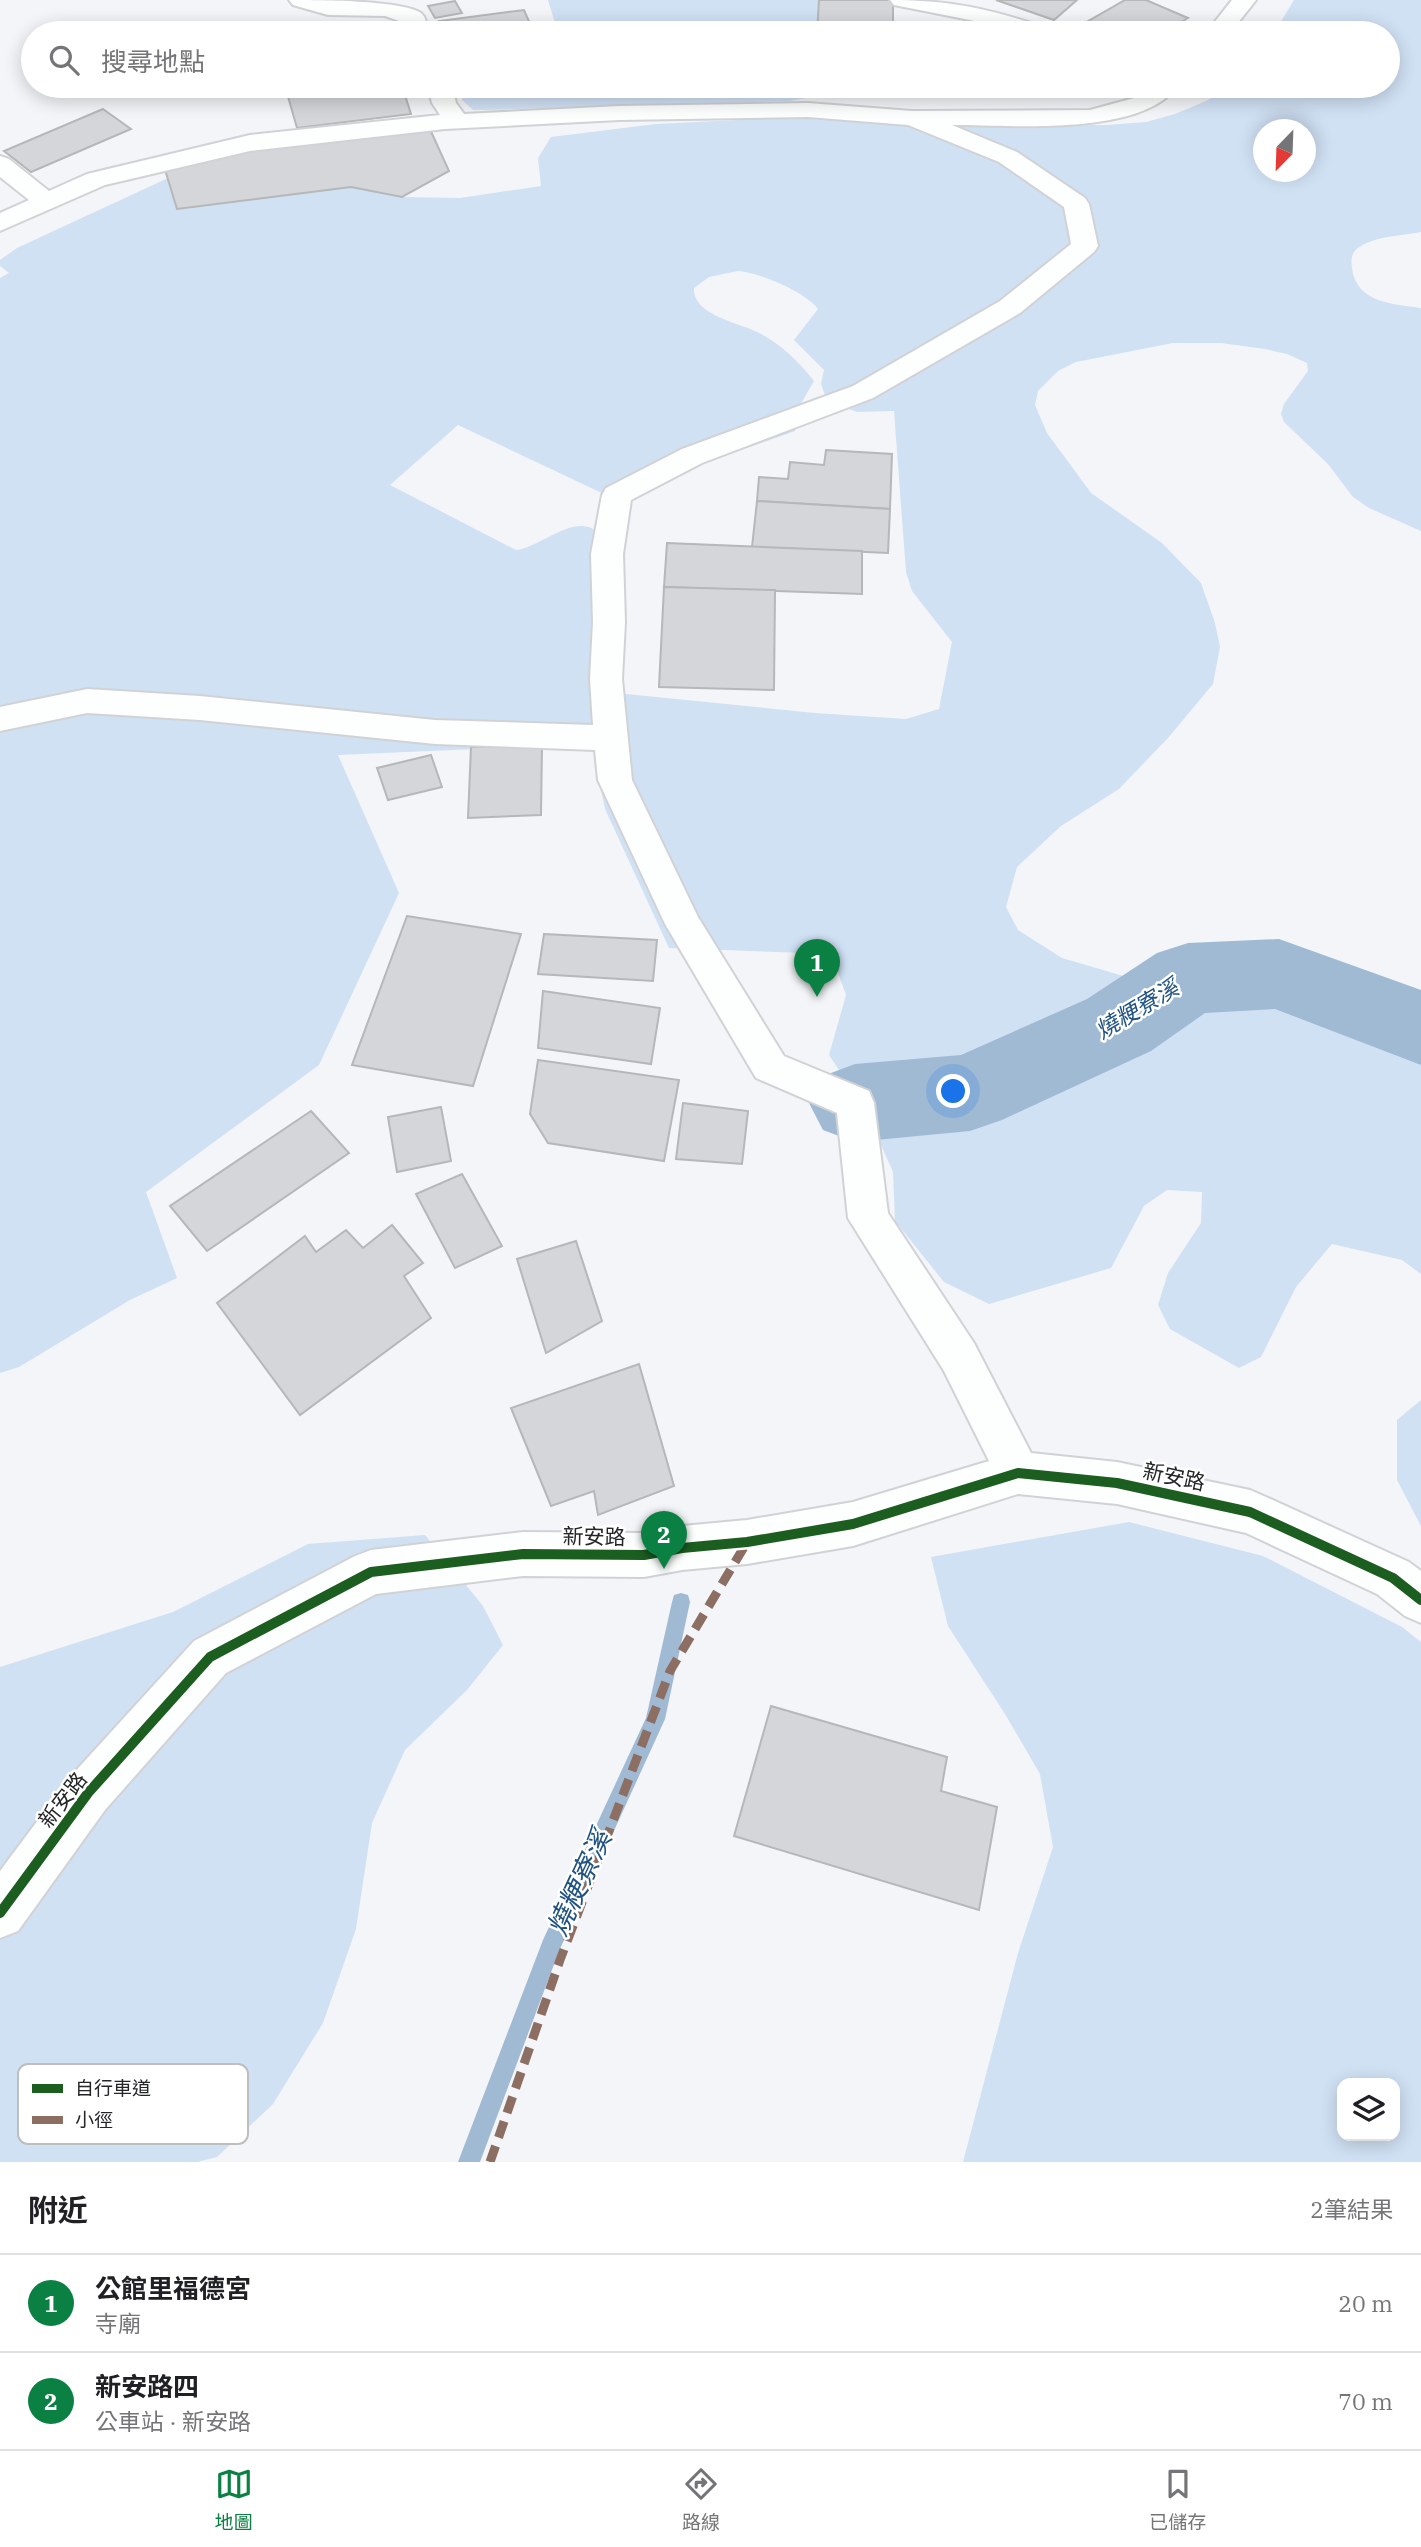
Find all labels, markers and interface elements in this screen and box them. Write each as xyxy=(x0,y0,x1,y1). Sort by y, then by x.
search box xyxy=(21,21,1400,98)
icon: search xyxy=(45,41,83,79)
text: 搜尋地點 xyxy=(101,44,205,78)
north arrow xyxy=(1253,119,1316,182)
pin: 1 xyxy=(794,939,840,997)
water label: 燒粳寮溪 xyxy=(1089,970,1186,1045)
your location xyxy=(936,1074,970,1108)
street label: 新安路 xyxy=(1140,1456,1208,1496)
pin: 2 xyxy=(641,1511,687,1569)
street label: 新安路 xyxy=(562,1521,626,1551)
street label: 新安路 xyxy=(32,1766,93,1833)
water label: 燒粳寮溪 xyxy=(538,1821,621,1941)
legend xyxy=(18,2064,248,2144)
text: 自行車道 xyxy=(75,2076,151,2100)
map controls xyxy=(1337,2078,1400,2141)
button: layers xyxy=(1337,2078,1400,2141)
text: 小徑 xyxy=(75,2108,113,2132)
text: 附近 xyxy=(28,2190,88,2229)
text: 2筆結果 xyxy=(1310,2194,1393,2224)
text: 公館里福德宮 xyxy=(95,2271,251,2305)
text: 1 xyxy=(44,2288,58,2318)
text: 20 m xyxy=(1338,2288,1393,2318)
text: 寺廟 xyxy=(95,2308,141,2338)
text: 新安路四 xyxy=(95,2369,199,2403)
text: 2 xyxy=(44,2386,58,2416)
text: 70 m xyxy=(1338,2386,1393,2416)
text: 公車站 · 新安路 xyxy=(95,2406,251,2436)
tab: 地圖 xyxy=(215,2465,253,2534)
tab: 路線 xyxy=(682,2465,720,2534)
tab: 已儲存 xyxy=(1149,2465,1206,2534)

